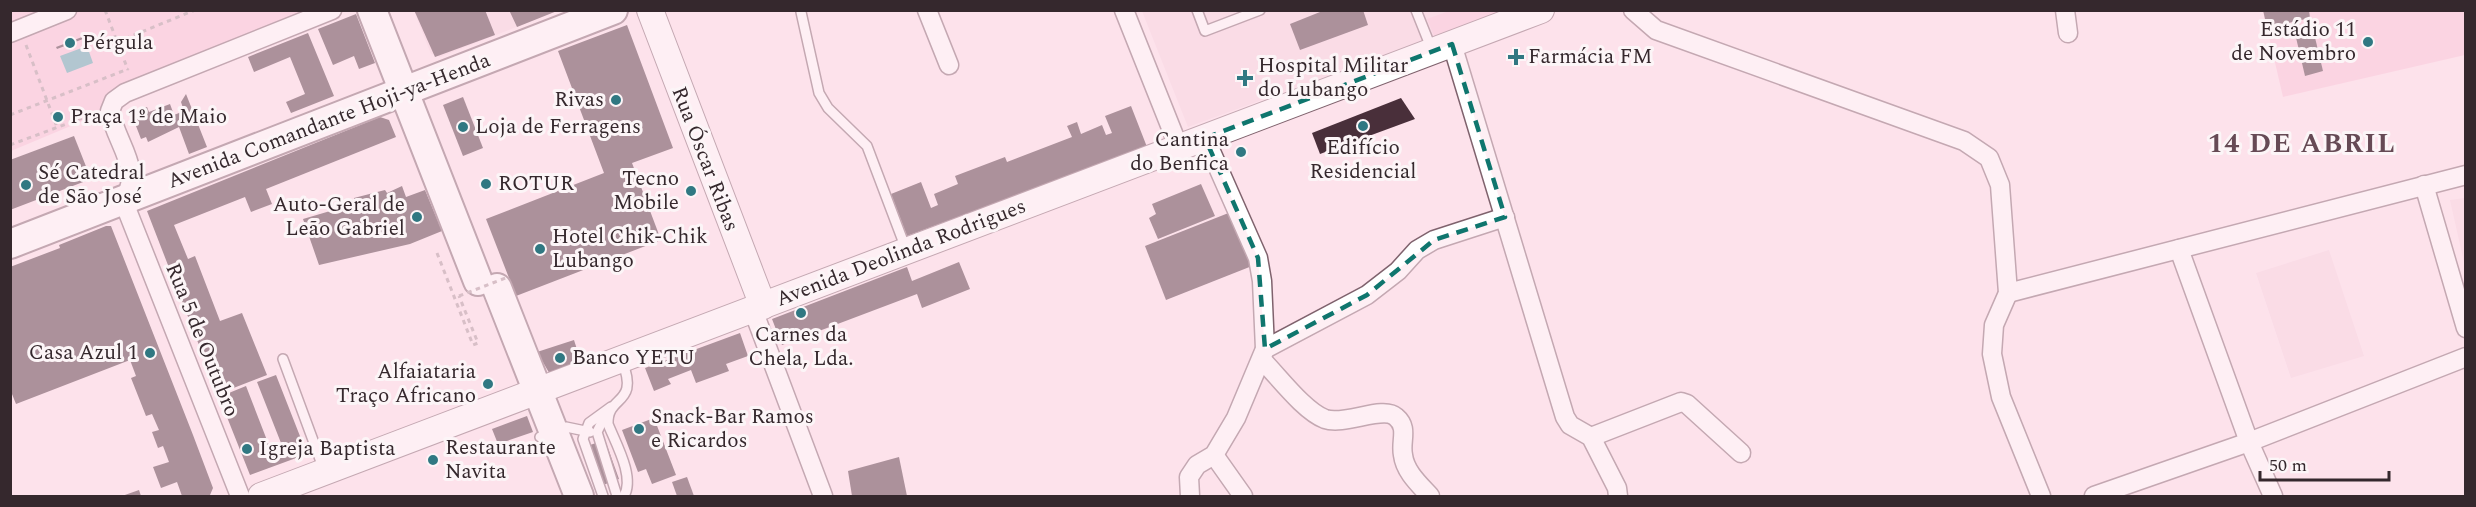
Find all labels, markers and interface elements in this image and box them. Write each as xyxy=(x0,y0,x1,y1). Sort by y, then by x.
place label: Estádio 11 de Novembro xyxy=(2231,14,2356,70)
place label: Pérgula xyxy=(82,27,154,59)
marker: Estádio 11 de Novembro xyxy=(2361,35,2375,49)
marker: Pérgula xyxy=(63,36,77,50)
place label: Farmácia FM xyxy=(1528,41,1653,73)
street label: Avenida Comandante Hoji-ya-Henda xyxy=(163,44,496,198)
place label: Hospital Militar do Lubango xyxy=(1258,50,1408,106)
marker: Farmácia FM xyxy=(1509,50,1523,64)
marker: Hospital Militar do Lubango xyxy=(1236,69,1254,87)
street label: Rua Óscar Ribas xyxy=(663,82,747,236)
place label: Rivas xyxy=(554,84,604,116)
marker: Rivas xyxy=(609,93,623,107)
place label: Praça 1º de Maio xyxy=(70,101,227,133)
marker: Praça 1º de Maio xyxy=(51,110,65,124)
place label: Loja de Ferragens xyxy=(475,111,641,143)
marker: Edifício Residencial xyxy=(1356,119,1370,133)
marker: Loja de Ferragens xyxy=(456,120,470,134)
district label: 14 DE ABRIL xyxy=(2208,123,2396,165)
place label: Cantina do Benfica xyxy=(1130,124,1230,180)
place label: Edifício Residencial xyxy=(1310,132,1416,188)
marker: Cantina do Benfica xyxy=(1234,145,1248,159)
place label: Sé Catedral de São José xyxy=(38,157,145,213)
place label: Tecno Mobile xyxy=(613,163,679,219)
place label: ROTUR xyxy=(498,168,574,200)
marker: ROTUR xyxy=(479,177,493,191)
marker: Sé Catedral de São José xyxy=(19,178,33,192)
marker: Tecno Mobile xyxy=(684,184,698,198)
place label: Auto-Geral de Leão Gabriel xyxy=(273,189,405,245)
street label: Avenida Deolinda Rodrigues xyxy=(771,190,1031,316)
marker: Auto-Geral de Leão Gabriel xyxy=(410,210,424,224)
place label: Hotel Chik-Chik Lubango xyxy=(552,221,708,277)
marker: Hotel Chik-Chik Lubango xyxy=(533,242,547,256)
street label: Rua 5 de Outubro xyxy=(157,258,247,422)
marker: Carnes da Chela, Lda. xyxy=(794,306,808,320)
place label: Carnes da Chela, Lda. xyxy=(748,319,854,375)
place label: Casa Azul 1 xyxy=(29,337,138,369)
place label: Banco YETU xyxy=(572,342,695,374)
marker: Casa Azul 1 xyxy=(143,346,157,360)
marker: Banco YETU xyxy=(553,351,567,365)
place label: Alfaiataria Traço Africano xyxy=(336,356,477,412)
marker: Alfaiataria Traço Africano xyxy=(481,377,495,391)
place label: Snack-Bar Ramos e Ricardos xyxy=(651,401,814,457)
marker: Snack-Bar Ramos e Ricardos xyxy=(632,422,646,436)
place label: Restaurante Navita xyxy=(445,432,556,488)
place label: Igreja Baptista xyxy=(259,433,396,465)
marker: Igreja Baptista xyxy=(240,442,254,456)
scale bar xyxy=(2260,444,2389,482)
text: 50 m xyxy=(2269,452,2307,479)
marker: Restaurante Navita xyxy=(426,453,440,467)

